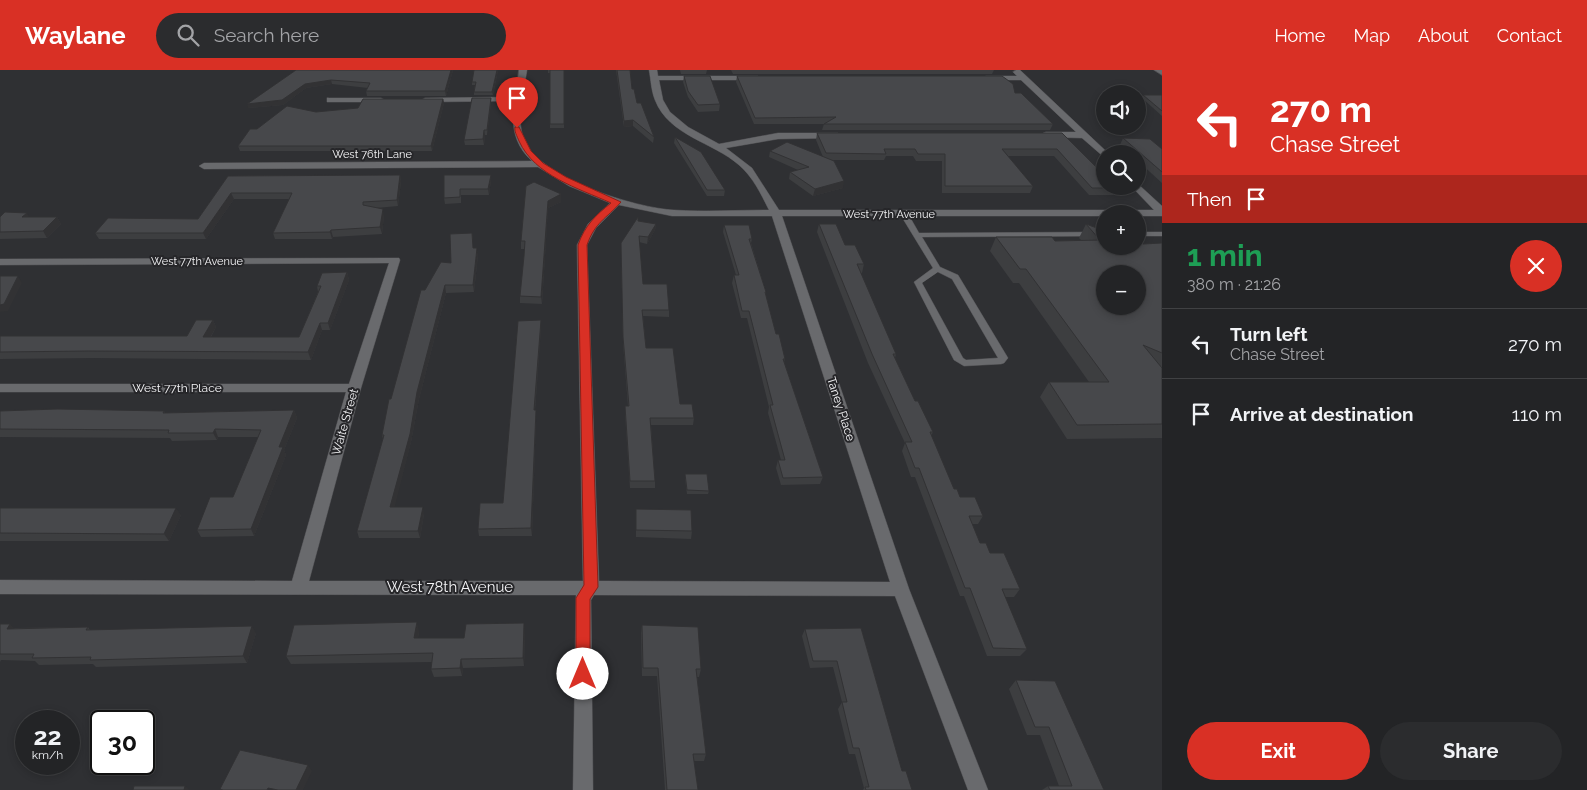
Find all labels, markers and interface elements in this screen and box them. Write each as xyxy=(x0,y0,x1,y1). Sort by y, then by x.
search box xyxy=(156,13,506,58)
text: Waylane xyxy=(25,21,126,50)
icon: search xyxy=(174,21,202,49)
text: Search here xyxy=(214,24,319,46)
text: Home xyxy=(1274,25,1325,46)
text: Map xyxy=(1353,25,1390,46)
text: About xyxy=(1418,25,1469,46)
text: Contact xyxy=(1497,25,1562,46)
pin xyxy=(496,77,538,128)
icon: arrive xyxy=(503,84,531,112)
map controls xyxy=(1096,85,1146,315)
button: sound xyxy=(1096,85,1146,135)
text: 270 m xyxy=(1270,89,1372,130)
icon: left xyxy=(1187,90,1252,155)
text: Chase Street xyxy=(1270,131,1400,157)
button: search xyxy=(1096,145,1146,195)
street label: West 76th Lane xyxy=(332,148,412,161)
icon: arrive xyxy=(1242,185,1270,213)
text: Then xyxy=(1187,188,1232,210)
button: + xyxy=(1096,205,1146,255)
street label: West 77th Avenue xyxy=(843,208,936,221)
text: 1 min xyxy=(1187,238,1263,273)
button: close xyxy=(1510,240,1562,292)
street label: West 77th Avenue xyxy=(151,255,244,268)
button: − xyxy=(1096,265,1146,315)
text: 380 m · 21:26 xyxy=(1187,275,1281,294)
text: Turn left xyxy=(1230,323,1307,345)
icon: left xyxy=(1187,330,1215,358)
text: 270 m xyxy=(1508,333,1562,355)
text: Chase Street xyxy=(1230,345,1325,364)
street label: Taney Place xyxy=(824,375,858,443)
street label: West 77th Place xyxy=(132,381,222,395)
street label: Waite Street xyxy=(329,387,361,457)
icon: arrive xyxy=(1187,400,1215,428)
text: Arrive at destination xyxy=(1230,403,1414,425)
text: 110 m xyxy=(1512,403,1562,425)
street label: West 78th Avenue xyxy=(387,578,513,596)
position arrow xyxy=(556,647,608,699)
speed limit sign: 30 xyxy=(90,710,155,775)
text: 22 xyxy=(33,721,62,751)
button: Exit xyxy=(1187,722,1370,780)
button: Share xyxy=(1380,722,1562,780)
text: km/h xyxy=(32,748,63,762)

